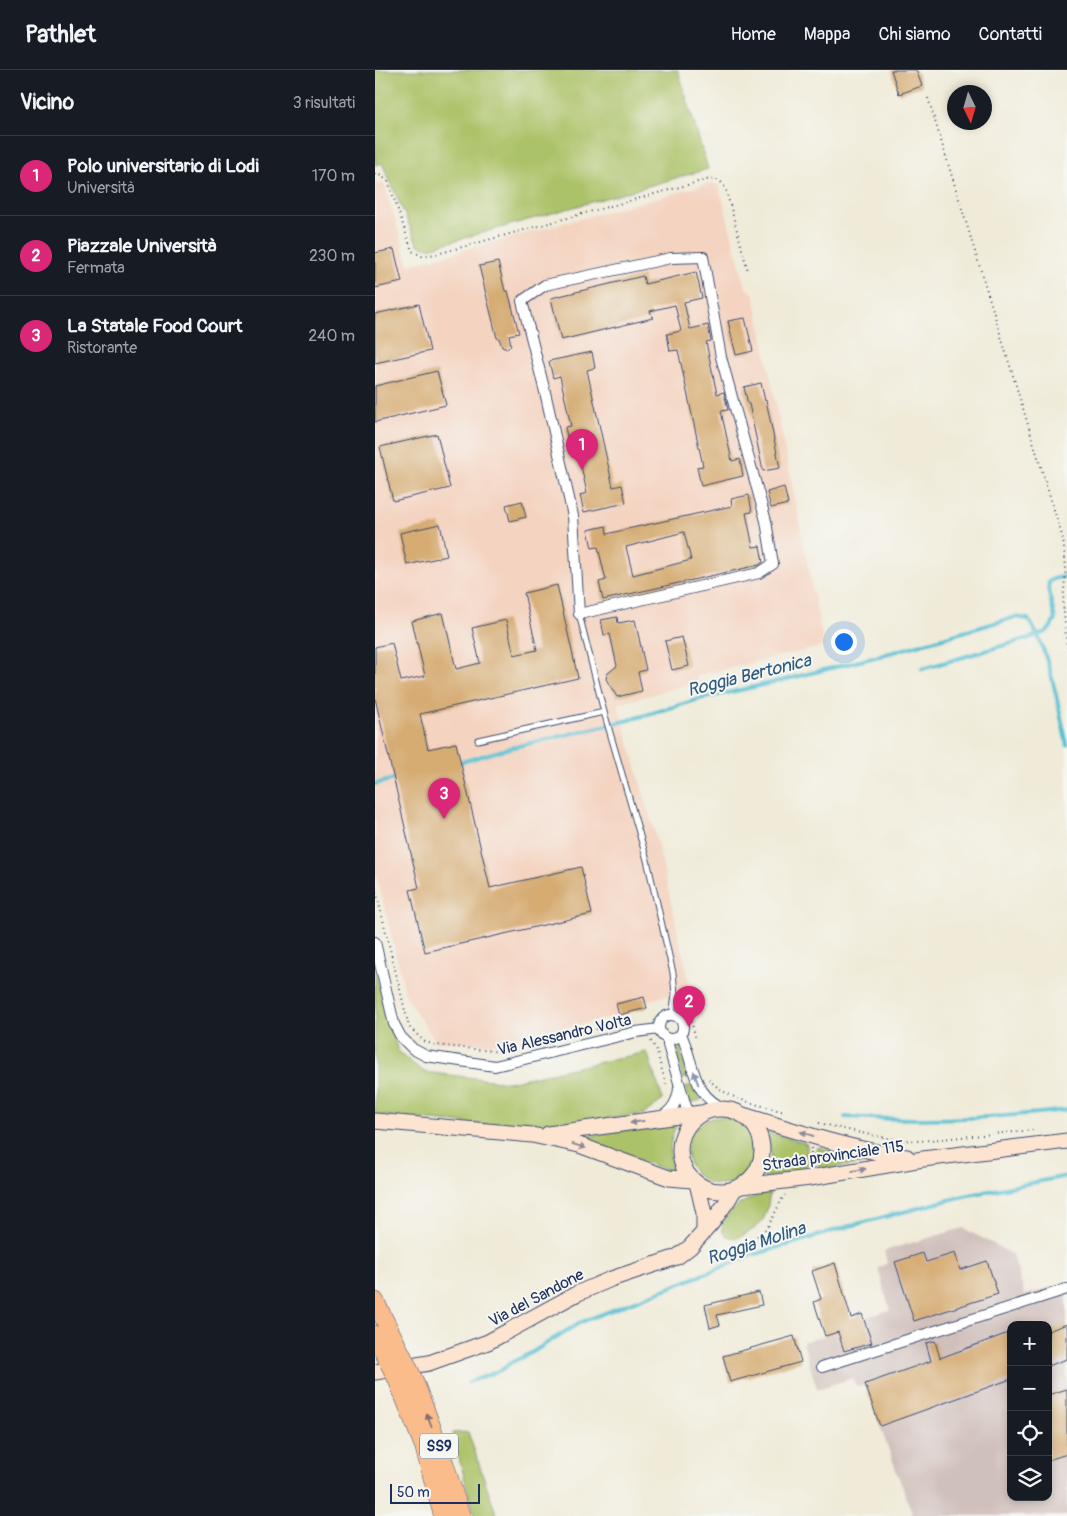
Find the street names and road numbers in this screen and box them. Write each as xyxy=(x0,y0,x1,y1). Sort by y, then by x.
street label: Via Alessandro Volta xyxy=(495,1010,633,1060)
street label: Strada provinciale 115 xyxy=(761,1136,905,1176)
street label: Via del Sandone xyxy=(486,1264,588,1331)
road number: SS9 xyxy=(420,1434,458,1458)

